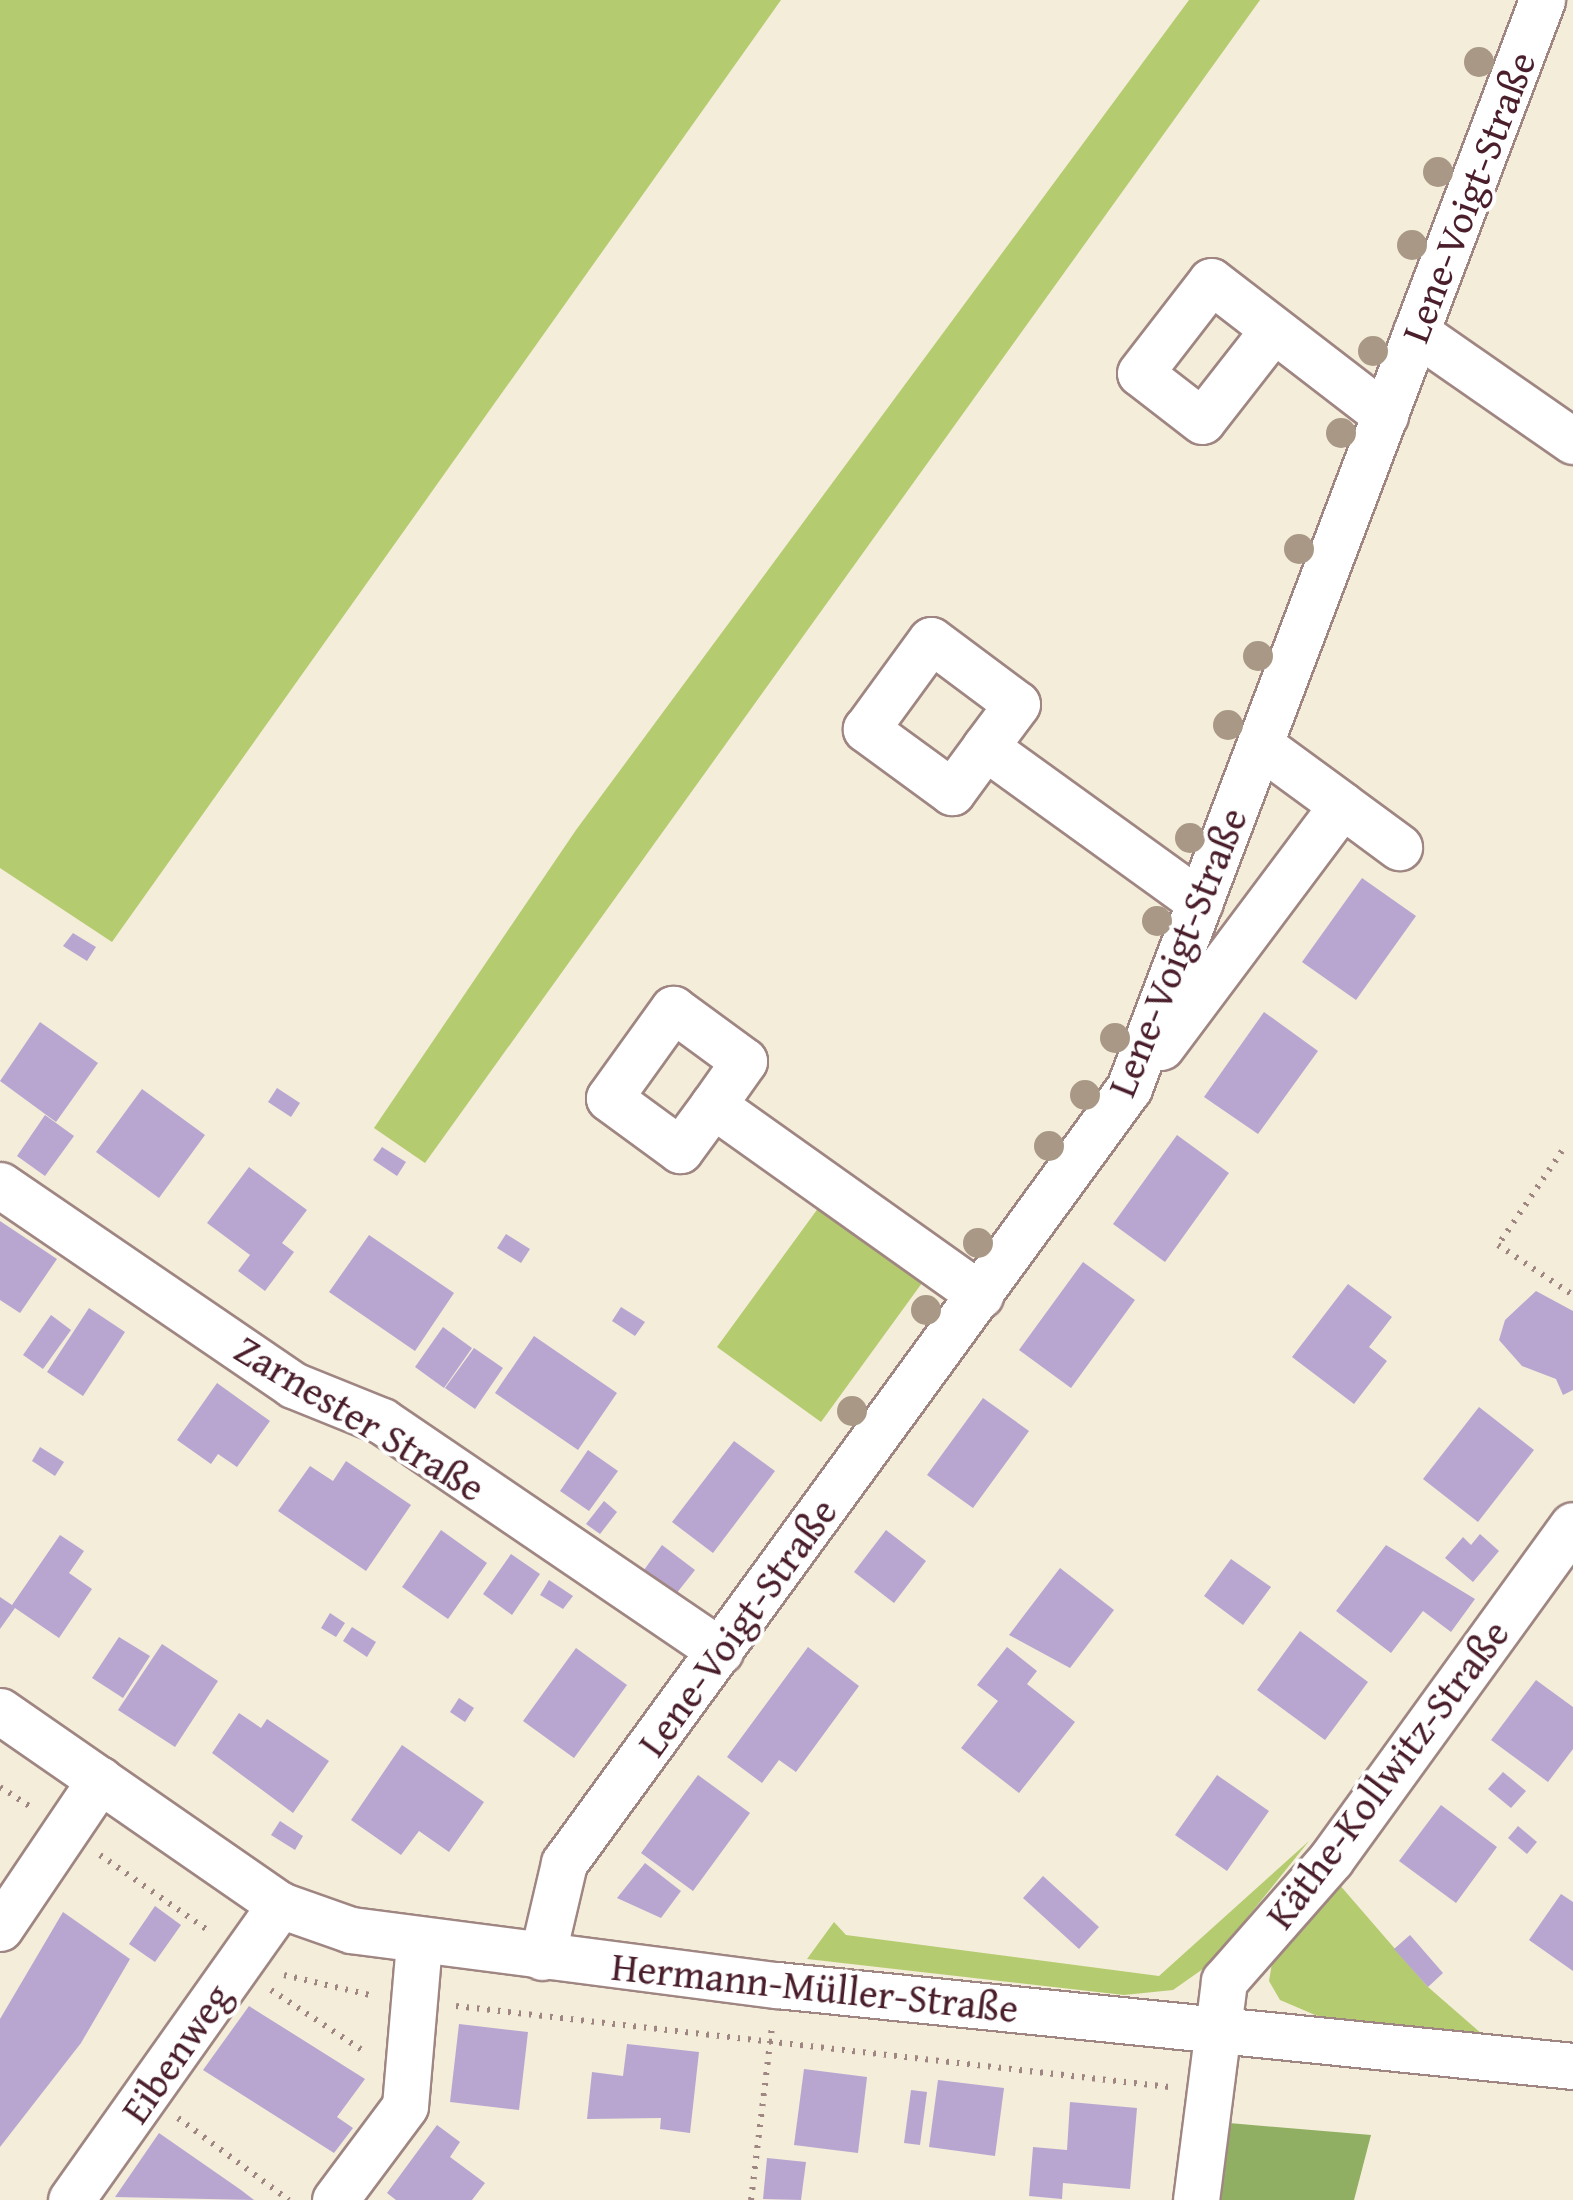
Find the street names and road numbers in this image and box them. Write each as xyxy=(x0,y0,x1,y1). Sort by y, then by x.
street label: Lene-Voigt-Straße xyxy=(1391,45,1545,349)
street label: Lene-Voigt-Straße xyxy=(1097,801,1257,1103)
street label: Zarnester Straße xyxy=(226,1325,494,1511)
street label: Lene-Voigt-Straße xyxy=(627,1489,847,1765)
street label: Käthe-Kollwitz-Straße xyxy=(1255,1610,1519,1938)
street label: Hermann-Müller-Straße xyxy=(609,1942,1021,2032)
street label: Eibenweg xyxy=(111,1974,241,2132)

